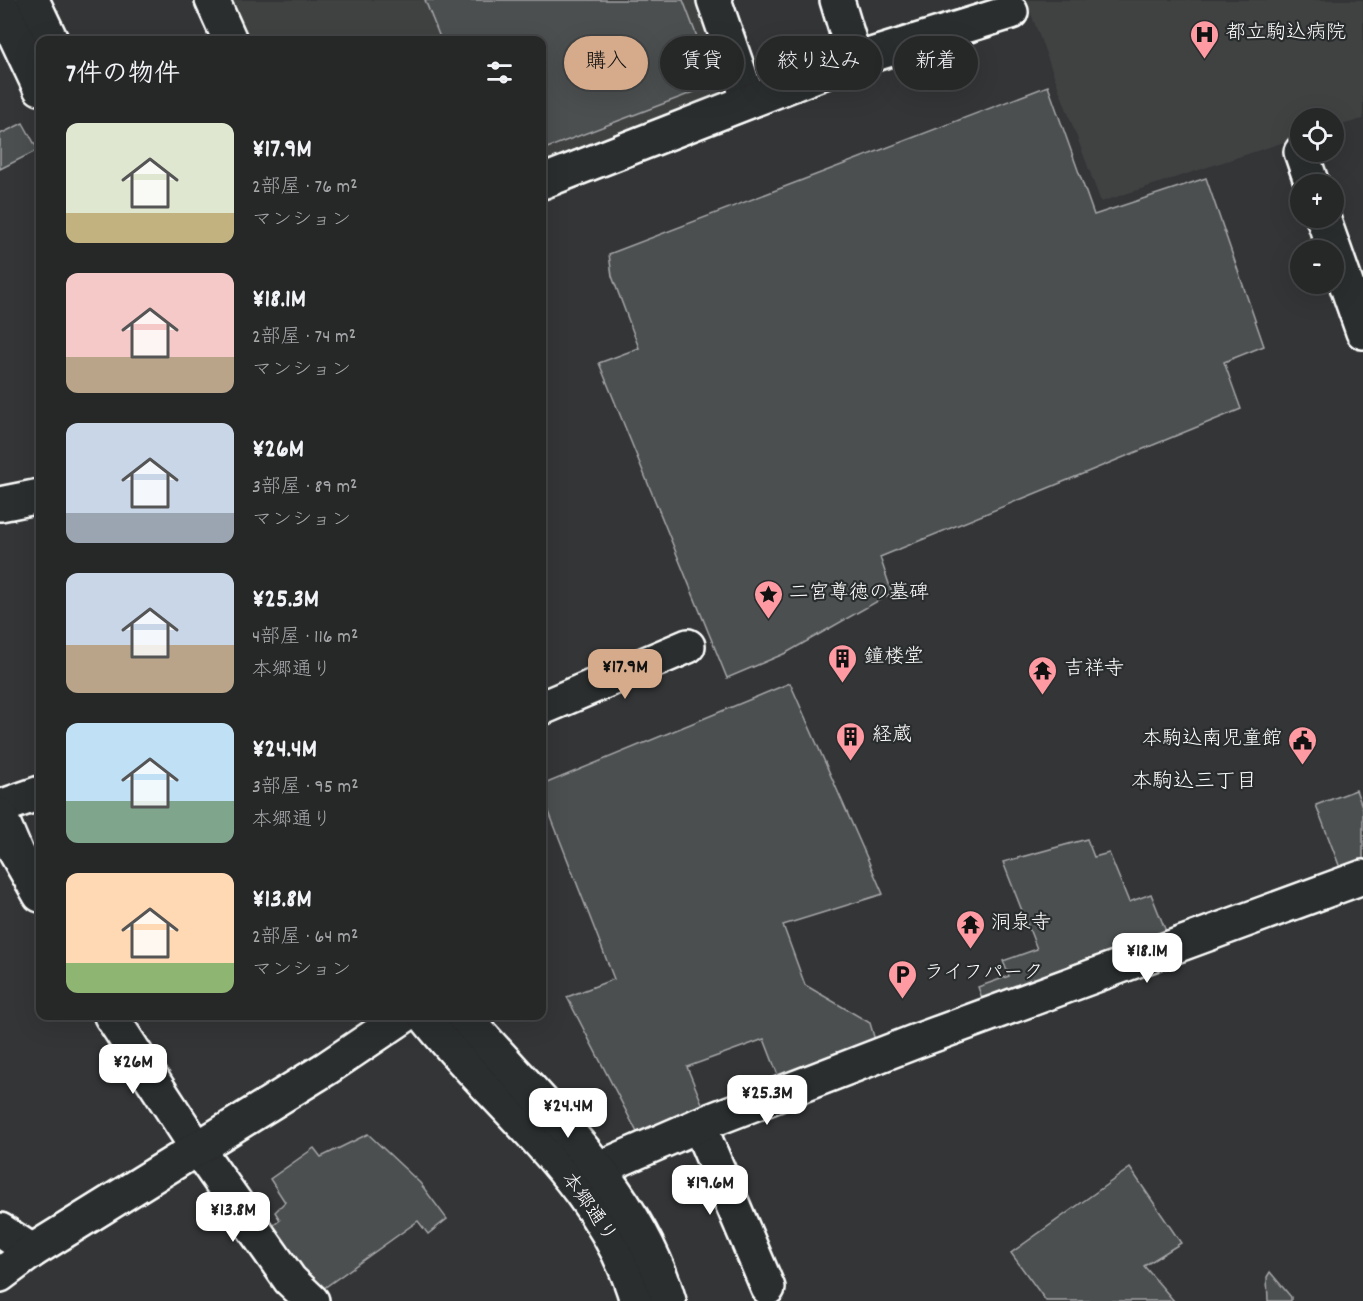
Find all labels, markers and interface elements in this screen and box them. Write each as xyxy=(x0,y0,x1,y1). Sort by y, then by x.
hospital icon: 都立駒込病院 xyxy=(1189,18,1221,60)
place label: 都立駒込病院 xyxy=(1226,20,1346,48)
chip: 購入 xyxy=(564,36,648,90)
chip: 賃貸 xyxy=(660,36,744,90)
chip: 絞り込み xyxy=(756,36,882,90)
chip: 新着 xyxy=(894,36,978,90)
icon: filters xyxy=(483,56,516,89)
text: 7件の物件 xyxy=(66,57,180,94)
map controls xyxy=(1290,108,1344,294)
button: locate xyxy=(1290,108,1344,162)
text: ¥17.9M xyxy=(252,132,312,169)
icon: home xyxy=(114,147,186,219)
text: 2部屋 · 76 m² xyxy=(252,174,358,202)
button: + xyxy=(1290,174,1344,228)
text: マンション xyxy=(252,207,351,235)
button: − xyxy=(1290,240,1344,294)
text: ¥18.1M xyxy=(252,282,306,319)
icon: home xyxy=(114,297,186,369)
text: 2部屋 · 74 m² xyxy=(252,324,356,352)
text: マンション xyxy=(252,357,351,385)
text: ¥26M xyxy=(252,432,304,469)
icon: home xyxy=(114,447,186,519)
text: 3部屋 · 89 m² xyxy=(252,474,357,502)
text: マンション xyxy=(252,507,351,535)
place icon: 二宮尊徳の墓碑 xyxy=(752,578,784,620)
place label: 二宮尊徳の墓碑 xyxy=(789,580,929,608)
text: ¥25.3M xyxy=(252,582,319,619)
icon: home xyxy=(114,597,186,669)
text: 4部屋 · 116 m² xyxy=(252,624,358,652)
building icon: 鐘楼堂 xyxy=(827,642,859,684)
place label: 鐘楼堂 xyxy=(864,644,924,672)
pin: ¥17.9M xyxy=(576,649,674,700)
text: ¥17.9M xyxy=(602,654,648,682)
temple icon: 吉祥寺 xyxy=(1027,654,1059,696)
place label: 吉祥寺 xyxy=(1064,656,1124,684)
text: 本郷通り xyxy=(252,657,332,685)
building icon: 経蔵 xyxy=(835,720,867,762)
place label: 経蔵 xyxy=(872,722,912,750)
public building icon: 本駒込南児童館 xyxy=(1287,724,1319,766)
place label: 本駒込南児童館 xyxy=(1142,726,1282,754)
text: ¥24.4M xyxy=(252,732,317,769)
icon: home xyxy=(114,747,186,819)
district label: 本駒込三丁目 xyxy=(1131,768,1257,798)
text: 3部屋 · 95 m² xyxy=(252,774,359,802)
text: 本郷通り xyxy=(252,807,332,835)
text: ¥13.8M xyxy=(252,882,312,919)
icon: home xyxy=(114,897,186,969)
temple icon: 洞泉寺 xyxy=(954,908,986,950)
place label: 洞泉寺 xyxy=(991,910,1051,938)
text: 2部屋 · 64 m² xyxy=(252,924,358,952)
pin: ¥18.1M xyxy=(1098,933,1196,984)
text: ¥18.1M xyxy=(1126,938,1168,966)
text: マンション xyxy=(252,957,351,985)
parking icon: ライフパーク xyxy=(887,958,919,1000)
place label: ライフパーク xyxy=(924,960,1043,988)
pin: ¥26M xyxy=(97,1044,169,1095)
text: ¥26M xyxy=(113,1049,153,1077)
pin: ¥25.3M xyxy=(718,1075,816,1126)
text: ¥25.3M xyxy=(741,1080,793,1108)
pin: ¥24.4M xyxy=(519,1088,617,1139)
text: ¥24.4M xyxy=(543,1093,593,1121)
pin: ¥19.6M xyxy=(661,1165,759,1216)
street label: 本郷通り xyxy=(554,1167,622,1249)
text: ¥19.6M xyxy=(686,1170,734,1198)
pin: ¥13.8M xyxy=(184,1192,282,1243)
text: ¥13.8M xyxy=(210,1197,256,1225)

